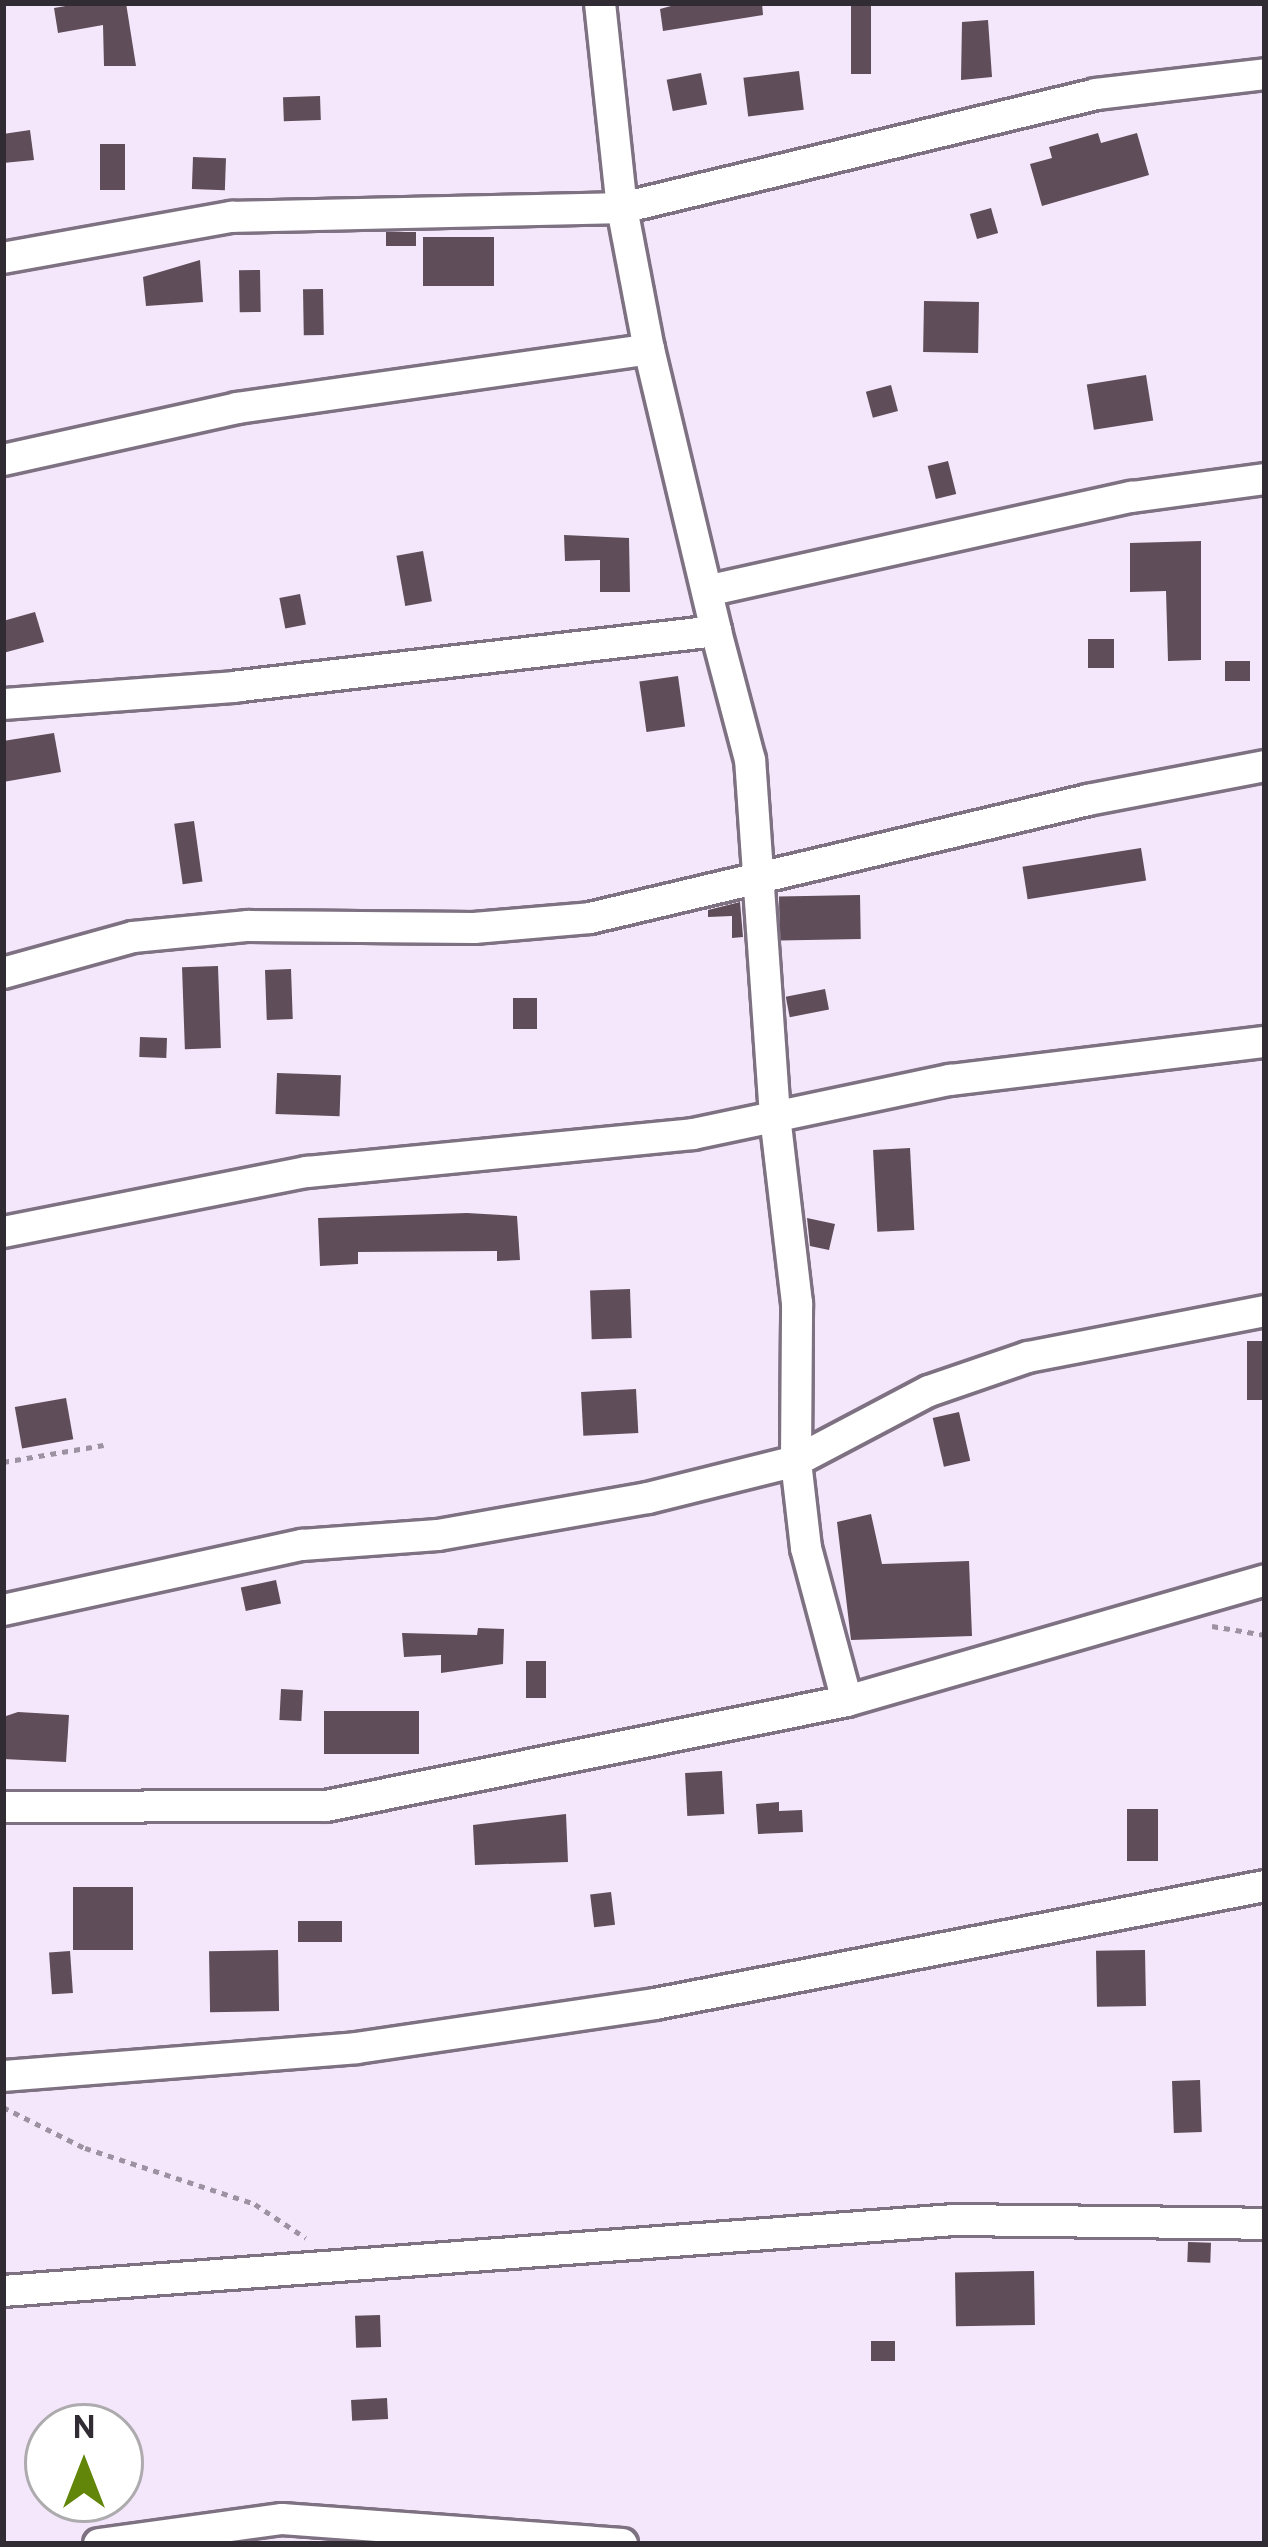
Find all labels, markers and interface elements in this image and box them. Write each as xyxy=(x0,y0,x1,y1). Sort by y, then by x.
north arrow xyxy=(24,2403,144,2523)
text: N xyxy=(72,2409,96,2451)

